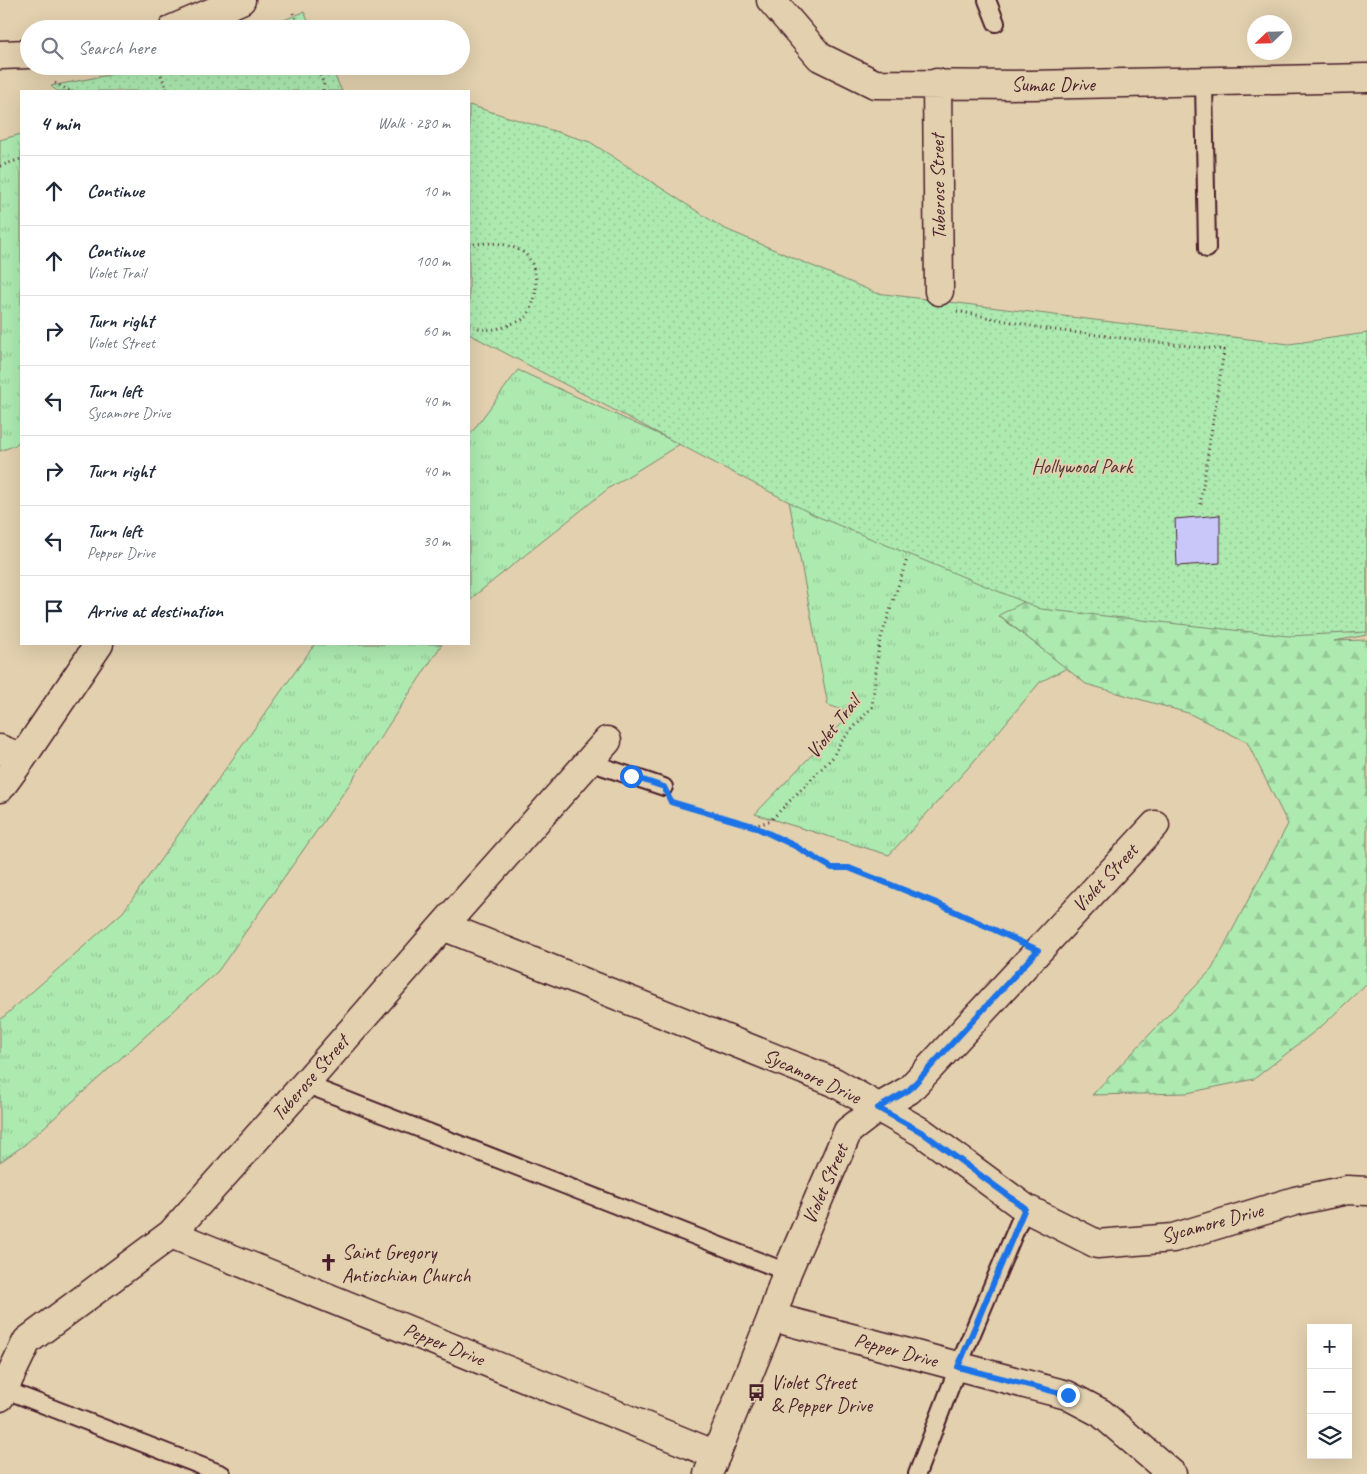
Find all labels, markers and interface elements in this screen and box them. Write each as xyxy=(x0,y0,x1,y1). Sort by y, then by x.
north arrow xyxy=(1247,15,1292,60)
search box xyxy=(20,20,470,75)
icon: search xyxy=(38,34,66,62)
text: Search here xyxy=(78,36,155,60)
street label: Sumac Drive xyxy=(1011,72,1096,97)
text: 4 min xyxy=(40,110,80,136)
text: Walk · 280 m xyxy=(378,113,450,133)
street label: Tuberose Street xyxy=(925,131,951,240)
icon: ahead xyxy=(40,177,68,205)
text: Continue xyxy=(87,179,144,203)
text: 10 m xyxy=(423,181,450,201)
text: Continue xyxy=(87,239,144,263)
icon: ahead xyxy=(40,247,68,275)
text: 100 m xyxy=(416,251,450,271)
text: Violet Trail xyxy=(87,263,146,283)
text: Turn right xyxy=(87,309,154,333)
icon: right xyxy=(40,317,68,345)
text: 60 m xyxy=(423,321,450,341)
text: Violet Street xyxy=(87,333,155,353)
text: Turn left xyxy=(87,379,142,403)
icon: left xyxy=(40,387,68,415)
text: 40 m xyxy=(423,391,450,411)
text: Sycamore Drive xyxy=(87,403,171,423)
park label: Hollywood Park xyxy=(1032,454,1134,479)
icon: right xyxy=(40,457,68,485)
text: Turn right xyxy=(87,459,154,483)
text: 40 m xyxy=(423,461,450,481)
text: Turn left xyxy=(87,519,142,543)
icon: left xyxy=(40,527,68,555)
text: 30 m xyxy=(423,531,450,551)
text: Pepper Drive xyxy=(87,543,155,563)
icon: arrive xyxy=(40,597,68,625)
text: Arrive at destination xyxy=(87,599,223,623)
street label: Violet Trail xyxy=(801,688,868,764)
route start xyxy=(620,765,643,788)
street label: Violet Street xyxy=(1067,837,1145,918)
street label: Tuberose Street xyxy=(266,1027,356,1126)
street label: Sycamore Drive xyxy=(759,1043,866,1110)
street label: Violet Street xyxy=(796,1138,855,1228)
street label: Sycamore Drive xyxy=(1158,1197,1267,1249)
place label: Saint Gregory Antiochian Church xyxy=(342,1240,471,1288)
church icon: Saint Gregory Antiochian Church xyxy=(318,1253,338,1273)
street label: Pepper Drive xyxy=(400,1317,489,1372)
map controls xyxy=(1307,1324,1352,1459)
button: + xyxy=(1307,1324,1352,1369)
street label: Pepper Drive xyxy=(852,1327,942,1373)
button: − xyxy=(1307,1369,1352,1414)
place label: Violet Street & Pepper Drive xyxy=(771,1370,873,1418)
bus stop icon: Violet Street & Pepper Drive xyxy=(747,1383,767,1403)
route end xyxy=(1057,1384,1080,1407)
button: layers xyxy=(1307,1414,1352,1459)

